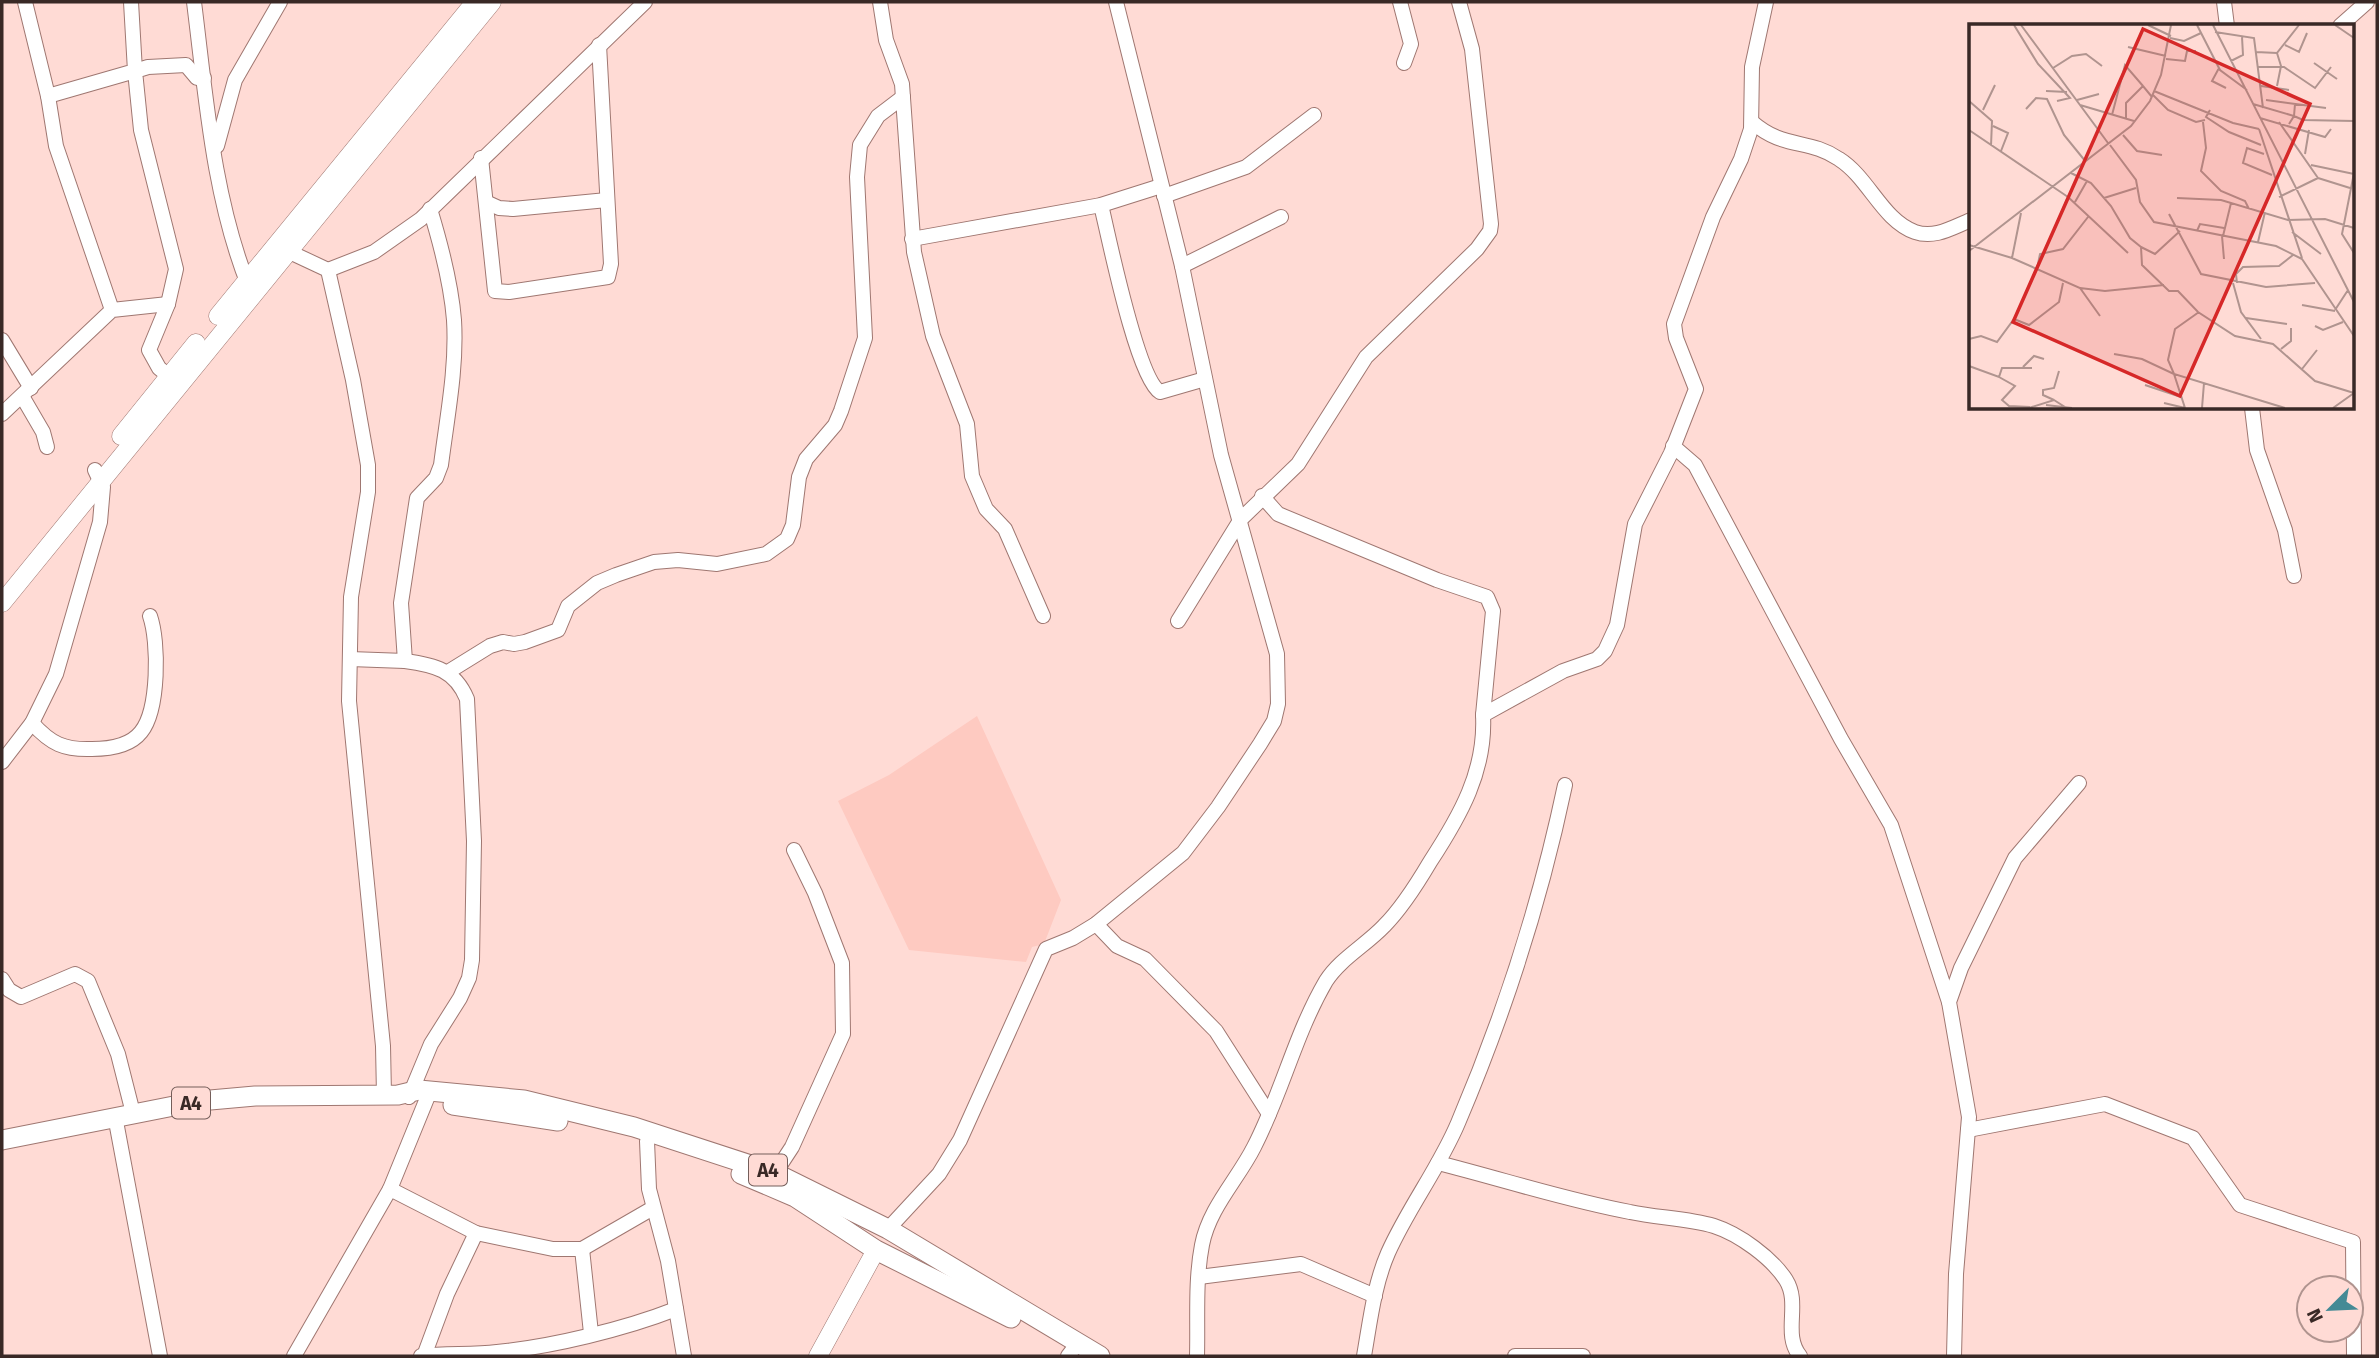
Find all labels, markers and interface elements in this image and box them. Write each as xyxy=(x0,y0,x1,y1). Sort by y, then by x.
inset map xyxy=(1969,24,2354,410)
road number: A4 xyxy=(172,1088,210,1119)
road number: A4 xyxy=(749,1154,787,1186)
north arrow xyxy=(2295,1274,2365,1344)
text: N xyxy=(2302,1305,2328,1326)

